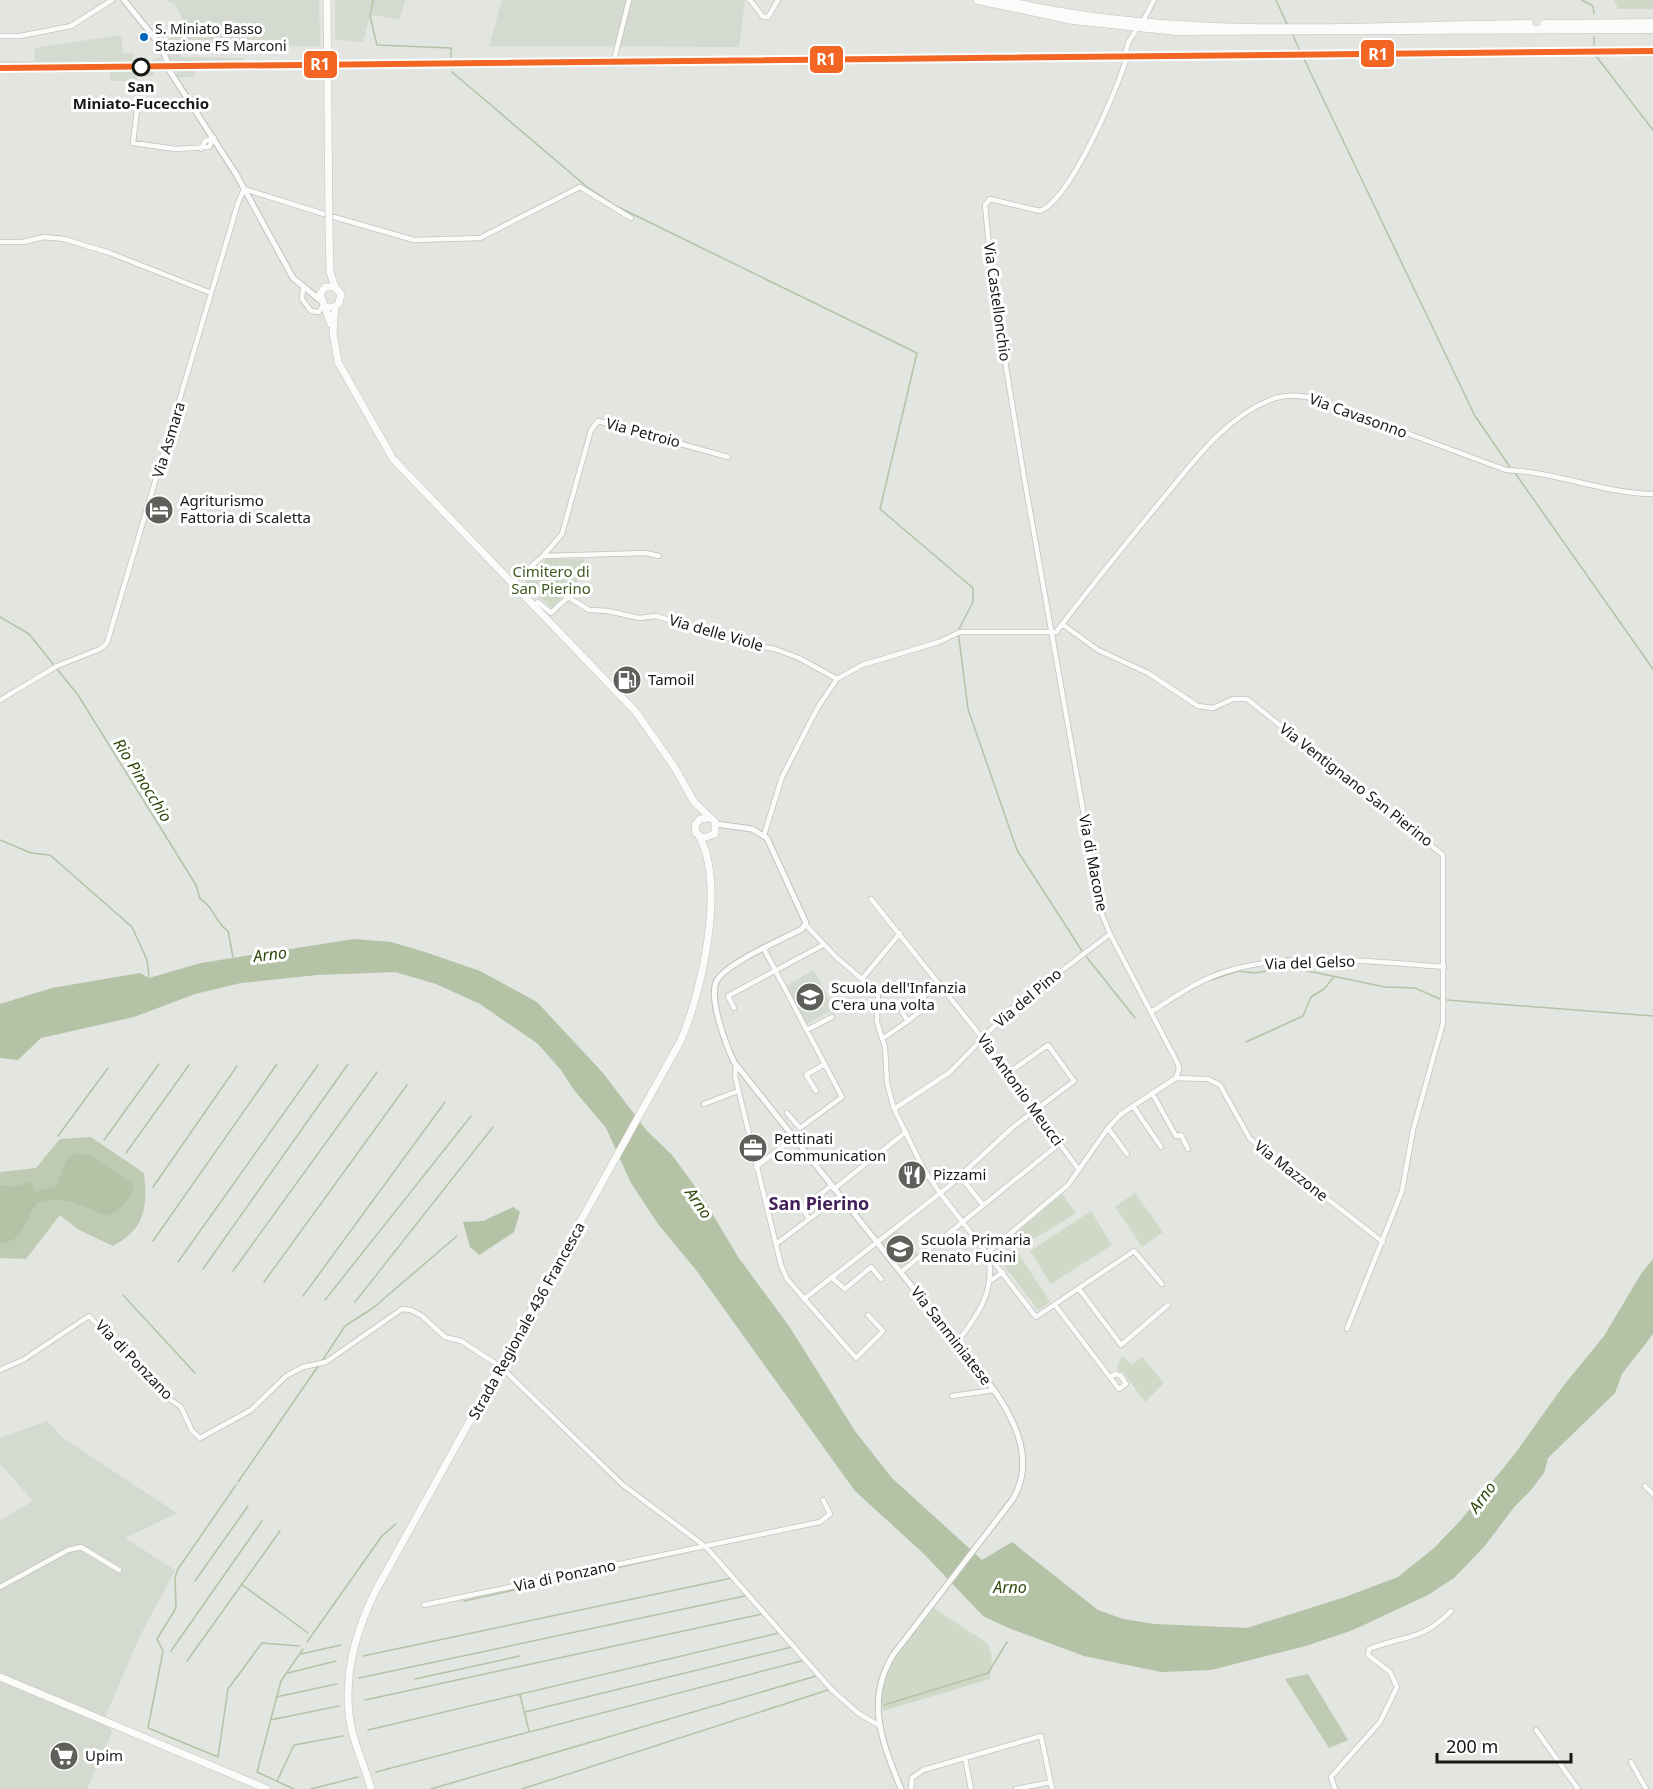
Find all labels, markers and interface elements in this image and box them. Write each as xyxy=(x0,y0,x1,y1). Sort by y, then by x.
place label: S. Miniato Basso Stazione FS Marconi xyxy=(155,19,287,55)
marker: S. Miniato Basso Stazione FS Marconi xyxy=(138,31,150,43)
line badge: R1 xyxy=(1360,39,1395,68)
text: R1 xyxy=(1368,43,1388,65)
line badge: R1 xyxy=(809,45,844,74)
text: R1 xyxy=(816,48,836,70)
line badge: R1 xyxy=(303,50,338,79)
text: R1 xyxy=(310,53,330,75)
marker: San Miniato-Fucecchio xyxy=(132,58,150,76)
place label: San Miniato-Fucecchio xyxy=(73,76,209,113)
street label: Via Castellonchio xyxy=(980,241,1016,362)
street label: Via Cavasonno xyxy=(1307,388,1410,442)
street label: Via Asmara xyxy=(147,399,189,480)
street label: Via Petroio xyxy=(604,413,683,452)
place label: Agriturismo Fattoria di Scaletta xyxy=(180,490,311,527)
hotel icon: Agriturismo Fattoria di Scaletta xyxy=(143,494,175,526)
park label: Cimitero di San Pierino xyxy=(511,561,591,598)
street label: Via delle Viole xyxy=(667,609,766,655)
fuel station icon: Tamoil xyxy=(611,664,643,696)
place label: Tamoil xyxy=(648,669,694,689)
street label: Via Ventignano San Pierino xyxy=(1276,718,1438,850)
water label: Rio Pinocchio xyxy=(109,734,177,826)
street label: Via di Macone xyxy=(1075,813,1113,913)
water label: Arno xyxy=(251,941,288,967)
street label: Via del Gelso xyxy=(1265,950,1355,974)
street label: Via del Pino xyxy=(990,963,1065,1031)
place label: Scuola dell'Infanzia C'era una volta xyxy=(831,977,966,1014)
school or university icon: Scuola dell'Infanzia C'era una volta xyxy=(794,981,826,1013)
street label: Via Antonio Meucci xyxy=(973,1029,1068,1150)
place label: Pettinati Communication xyxy=(774,1128,886,1165)
office icon: Pettinati Communication xyxy=(737,1132,769,1164)
street label: Via Mazzone xyxy=(1251,1135,1332,1205)
restaurant icon: Pizzami xyxy=(896,1159,928,1191)
place label: Pizzami xyxy=(933,1164,986,1184)
water label: Arno xyxy=(680,1182,718,1223)
district label: San Pierino xyxy=(769,1191,869,1215)
street label: Strada Regionale 436 Francesca xyxy=(463,1218,589,1423)
place label: Scuola Primaria Renato Fucini xyxy=(921,1229,1031,1266)
school or university icon: Scuola Primaria Renato Fucini xyxy=(884,1233,916,1265)
street label: Via Sanminiatese xyxy=(907,1282,997,1389)
street label: Via di Ponzano xyxy=(92,1315,178,1403)
water label: Arno xyxy=(1463,1477,1501,1518)
street label: Via di Ponzano xyxy=(512,1554,617,1596)
water label: Arno xyxy=(992,1576,1027,1598)
scale bar xyxy=(1437,1726,1570,1764)
text: 200 m xyxy=(1446,1734,1498,1758)
supermarket icon: Upim xyxy=(48,1740,80,1772)
place label: Upim xyxy=(85,1745,123,1765)

